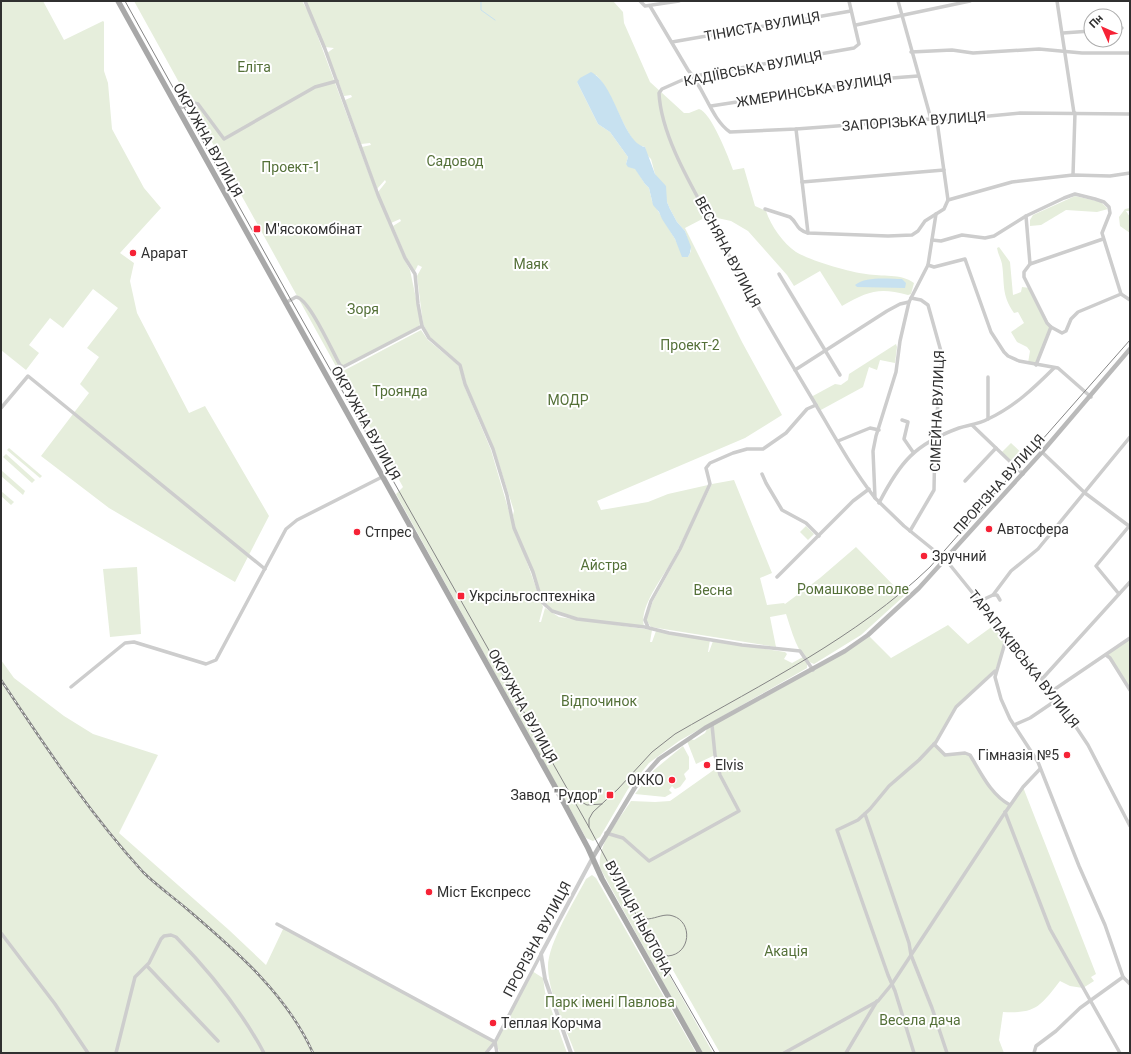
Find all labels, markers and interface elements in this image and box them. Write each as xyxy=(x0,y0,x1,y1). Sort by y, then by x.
street label: ТІНИСТА ВУЛИЦЯ xyxy=(703,8,821,44)
north arrow xyxy=(1083,8,1123,48)
text: Пн xyxy=(1087,12,1106,31)
street label: КАДІЇВСЬКА ВУЛИЦЯ xyxy=(682,47,824,89)
park label: Еліта xyxy=(237,59,271,75)
street label: ЖМЕРИНСЬКА ВУЛИЦЯ xyxy=(735,70,893,110)
street label: ОКРУЖНА ВУЛИЦЯ xyxy=(170,80,246,200)
street label: ЗАПОРІЗЬКА ВУЛИЦЯ xyxy=(841,108,987,134)
park label: Садовод xyxy=(426,153,484,169)
park label: Проект-1 xyxy=(261,159,321,175)
street label: ВЕСНЯНА ВУЛИЦЯ xyxy=(692,194,764,310)
place label: М'ясокомбінат xyxy=(265,221,362,237)
marker: М'ясокомбінат xyxy=(252,224,262,234)
place label: Арарат xyxy=(141,245,188,261)
marker: Арарат xyxy=(128,248,138,258)
park label: Маяк xyxy=(513,256,549,272)
park label: Зоря xyxy=(347,301,379,317)
park label: Проект-2 xyxy=(660,337,720,353)
street label: СІМЕЙНА ВУЛИЦЯ xyxy=(927,350,947,472)
street label: ОКРУЖНА ВУЛИЦЯ xyxy=(328,363,404,483)
park label: Троянда xyxy=(372,383,428,399)
park label: МОДР xyxy=(548,392,589,408)
street label: ПРОРІЗНА ВУЛИЦЯ xyxy=(950,431,1048,537)
place label: Автосфера xyxy=(997,521,1069,537)
place label: Стпрес xyxy=(365,524,412,540)
marker: Автосфера xyxy=(984,524,994,534)
marker: Стпрес xyxy=(352,527,362,537)
place label: Зручний xyxy=(932,548,987,564)
marker: Зручний xyxy=(919,551,929,561)
park label: Айстра xyxy=(581,557,627,573)
park label: Ромашкове поле xyxy=(797,581,909,597)
park label: Весна xyxy=(693,582,733,598)
street label: ТАРАПАКІВСЬКА ВУЛИЦЯ xyxy=(965,587,1083,731)
place label: Укрсільгосптехніка xyxy=(469,588,595,604)
marker: Укрсільгосптехніка xyxy=(456,591,466,601)
street label: ОКРУЖНА ВУЛИЦЯ xyxy=(485,646,561,766)
park label: Відпочинок xyxy=(561,693,637,709)
place label: Гімназія №5 xyxy=(978,747,1059,763)
marker: Гімназія №5 xyxy=(1062,750,1072,760)
place label: Elvis xyxy=(715,757,744,773)
marker: Elvis xyxy=(702,760,712,770)
place label: ОККО xyxy=(627,772,664,788)
marker: ОККО xyxy=(667,775,677,785)
place label: Завод "Рудор" xyxy=(510,787,602,803)
marker: Завод "Рудор" xyxy=(605,790,615,800)
street label: ВУЛИЦЯ НЬЮТОНА xyxy=(602,858,676,978)
street label: ПРОРІЗНА ВУЛИЦЯ xyxy=(500,879,574,999)
place label: Міст Експресс xyxy=(437,884,531,900)
marker: Міст Експресс xyxy=(424,887,434,897)
park label: Акація xyxy=(764,943,808,959)
park label: Парк імені Павлова xyxy=(545,994,675,1010)
park label: Весела дача xyxy=(879,1012,961,1028)
place label: Теплая Корчма xyxy=(501,1015,601,1031)
marker: Теплая Корчма xyxy=(488,1018,498,1028)

